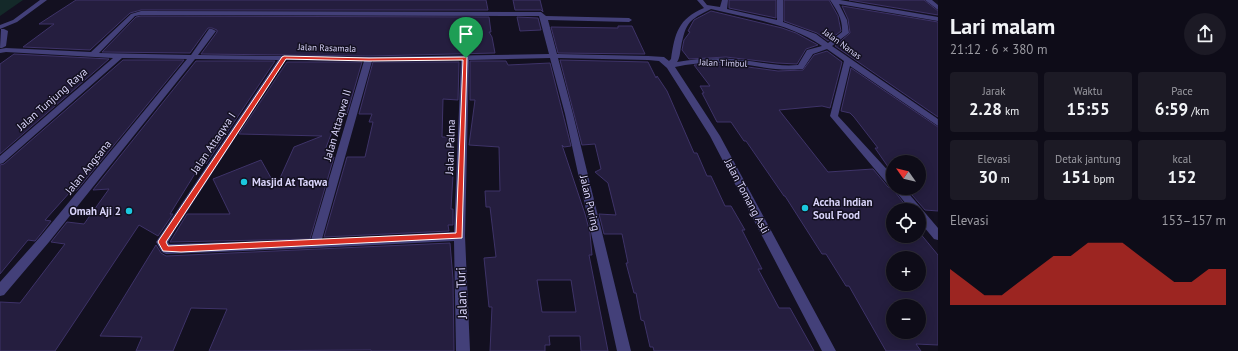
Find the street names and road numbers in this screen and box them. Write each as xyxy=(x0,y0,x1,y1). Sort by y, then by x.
street label: Jalan Nanas xyxy=(820,25,864,61)
street label: Jalan Rasamala xyxy=(297,41,356,54)
street label: Jalan Timbul xyxy=(698,56,748,69)
street label: Jalan Tunjung Raya xyxy=(13,65,90,134)
street label: Jalan Attaqwa II xyxy=(320,88,354,163)
street label: Jalan Attaqwa I xyxy=(187,110,239,177)
street label: Jalan Palma xyxy=(442,119,458,176)
street label: Jalan Angsana xyxy=(61,137,114,198)
street label: Jalan Tomang Asli xyxy=(721,155,773,236)
street label: Jalan Puring xyxy=(577,173,603,232)
street label: Jalan Turi xyxy=(452,267,471,320)

